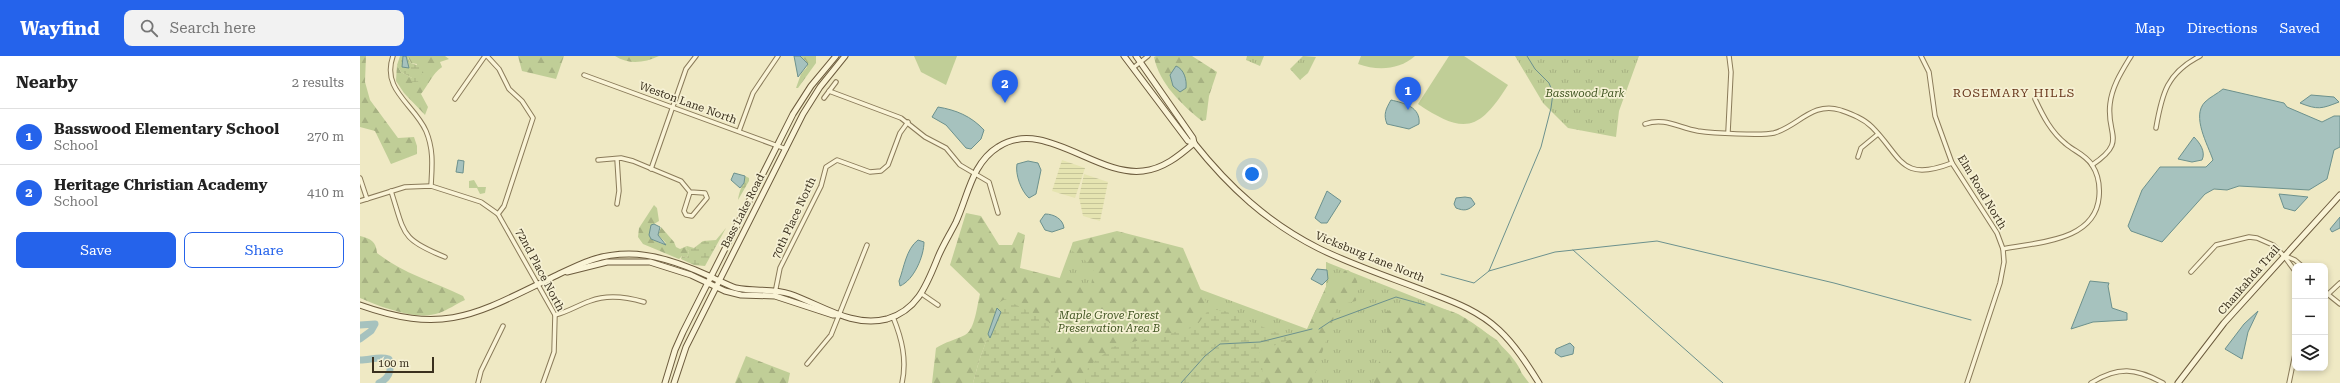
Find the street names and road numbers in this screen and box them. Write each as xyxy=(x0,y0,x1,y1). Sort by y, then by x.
street label: Weston Lane North xyxy=(638,79,738,127)
street label: Elm Road North xyxy=(1955,152,2009,232)
street label: Bass Lake Road xyxy=(719,172,767,250)
street label: 70th Place North xyxy=(769,175,819,261)
street label: 72nd Place North xyxy=(513,226,567,314)
street label: Vicksburg Lane North xyxy=(1313,229,1427,285)
street label: Chankahda Trail xyxy=(2215,242,2283,317)

